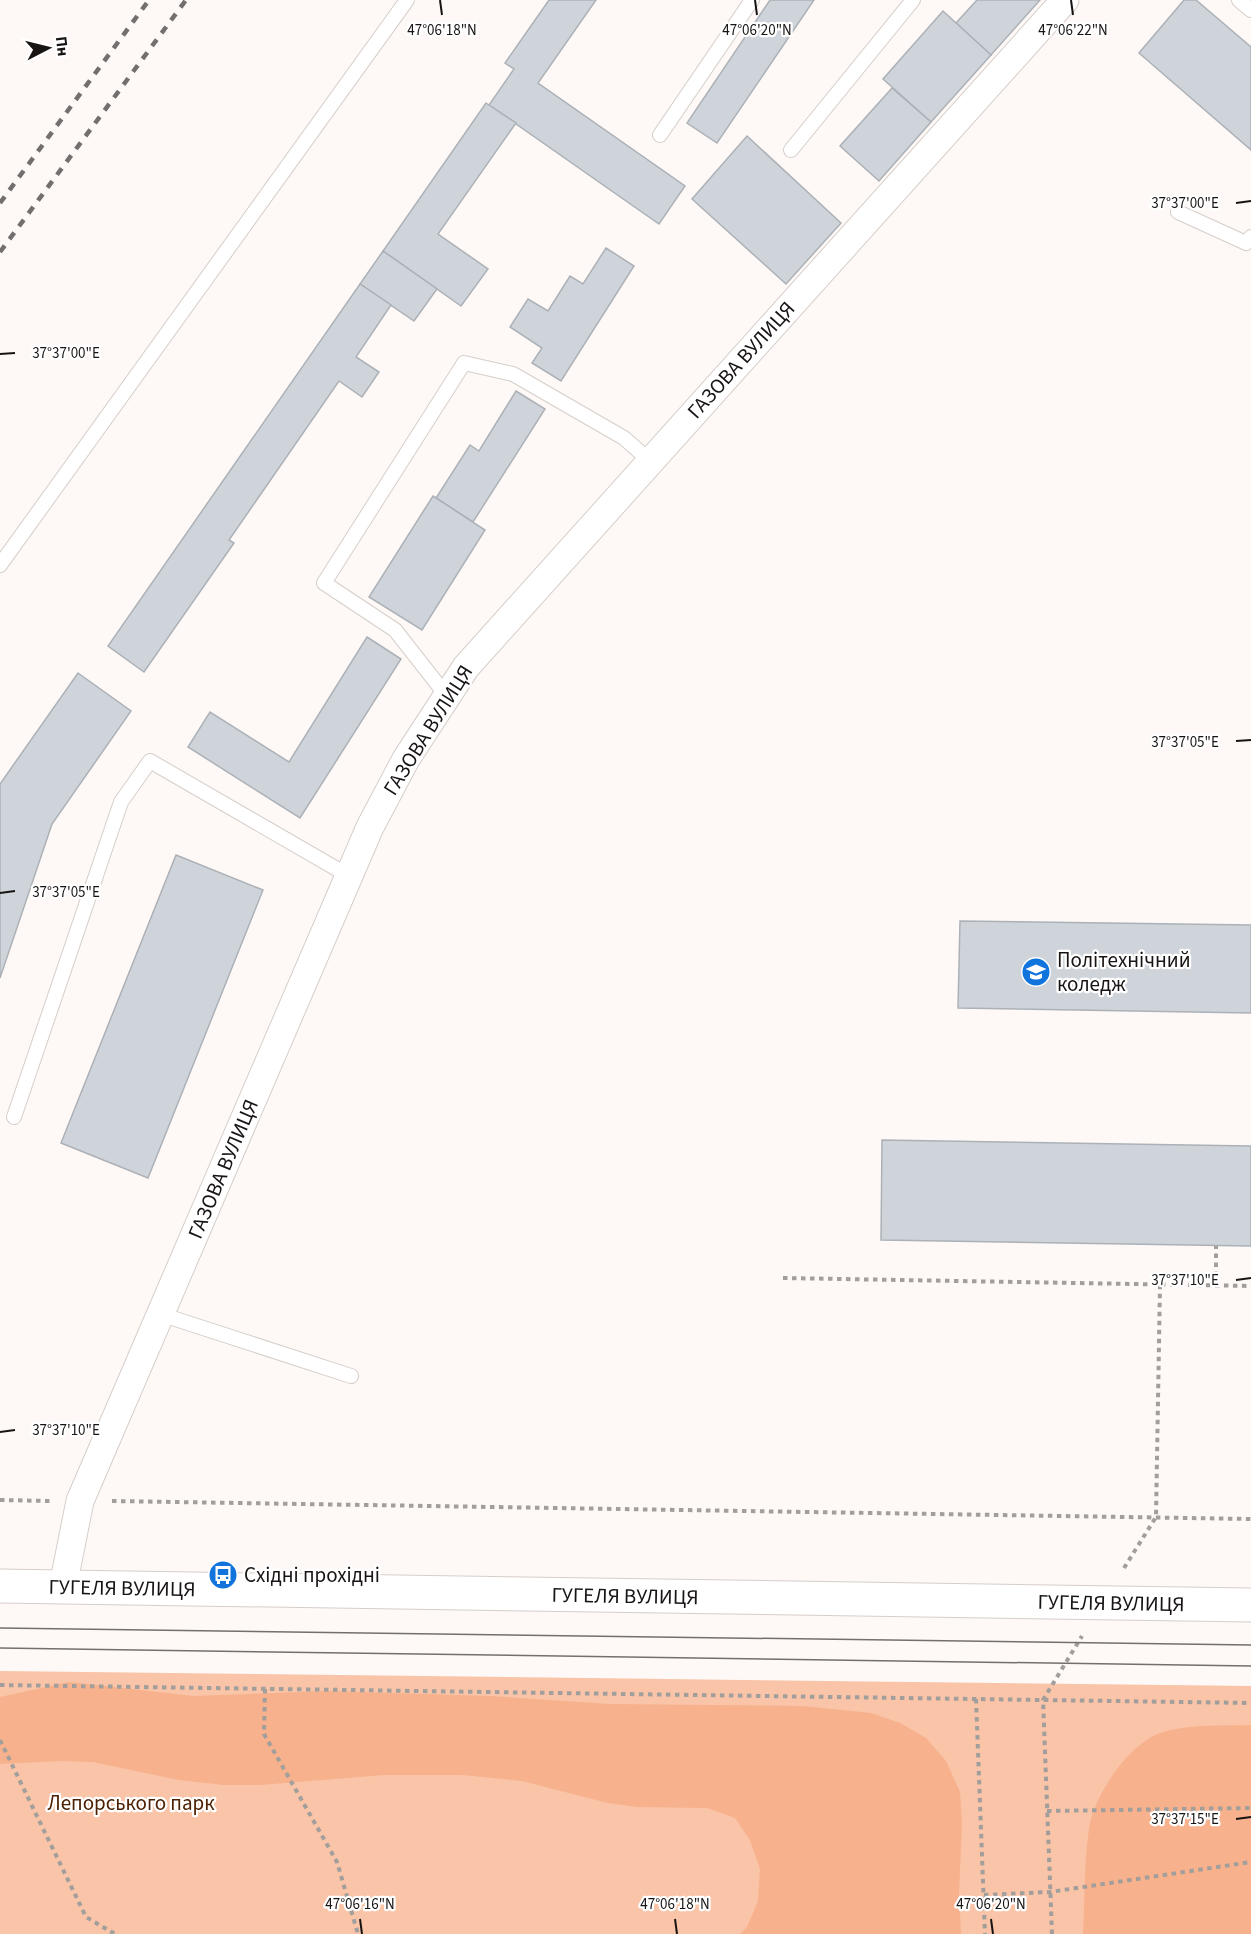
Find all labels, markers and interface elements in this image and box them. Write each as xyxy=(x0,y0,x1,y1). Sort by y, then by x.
north arrow xyxy=(18,18,78,78)
text: 47°06'18"N xyxy=(407,20,477,41)
text: 47°06'20"N xyxy=(722,20,792,41)
text: 47°06'22"N xyxy=(1038,20,1108,41)
text: Пн xyxy=(50,35,74,58)
text: 37°37'00"E xyxy=(1151,193,1219,214)
street label: ГАЗОВА ВУЛИЦЯ xyxy=(680,295,802,425)
text: 37°37'00"E xyxy=(32,343,100,364)
street label: ГАЗОВА ВУЛИЦЯ xyxy=(376,659,480,801)
text: 37°37'05"E xyxy=(1151,732,1219,753)
text: 37°37'05"E xyxy=(32,882,100,903)
place label: Політехнічний коледж xyxy=(1057,945,1191,999)
school or university icon: Політехнічний коледж xyxy=(1020,956,1052,988)
street label: ГАЗОВА ВУЛИЦЯ xyxy=(180,1095,266,1243)
text: 37°37'10"E xyxy=(1151,1270,1219,1291)
text: 37°37'10"E xyxy=(32,1420,100,1441)
bus stop icon: Східні прохідні xyxy=(207,1559,239,1591)
place label: Східні прохідні xyxy=(244,1560,380,1590)
street label: ГУГЕЛЯ ВУЛИЦЯ xyxy=(48,1572,196,1604)
street label: ГУГЕЛЯ ВУЛИЦЯ xyxy=(551,1580,699,1612)
street label: ГУГЕЛЯ ВУЛИЦЯ xyxy=(1037,1587,1185,1619)
park label: Лепорського парк xyxy=(47,1788,215,1818)
text: 37°37'15"E xyxy=(1151,1809,1219,1830)
text: 47°06'16"N xyxy=(325,1894,395,1915)
text: 47°06'18"N xyxy=(640,1894,710,1915)
text: 47°06'20"N xyxy=(956,1894,1026,1915)

